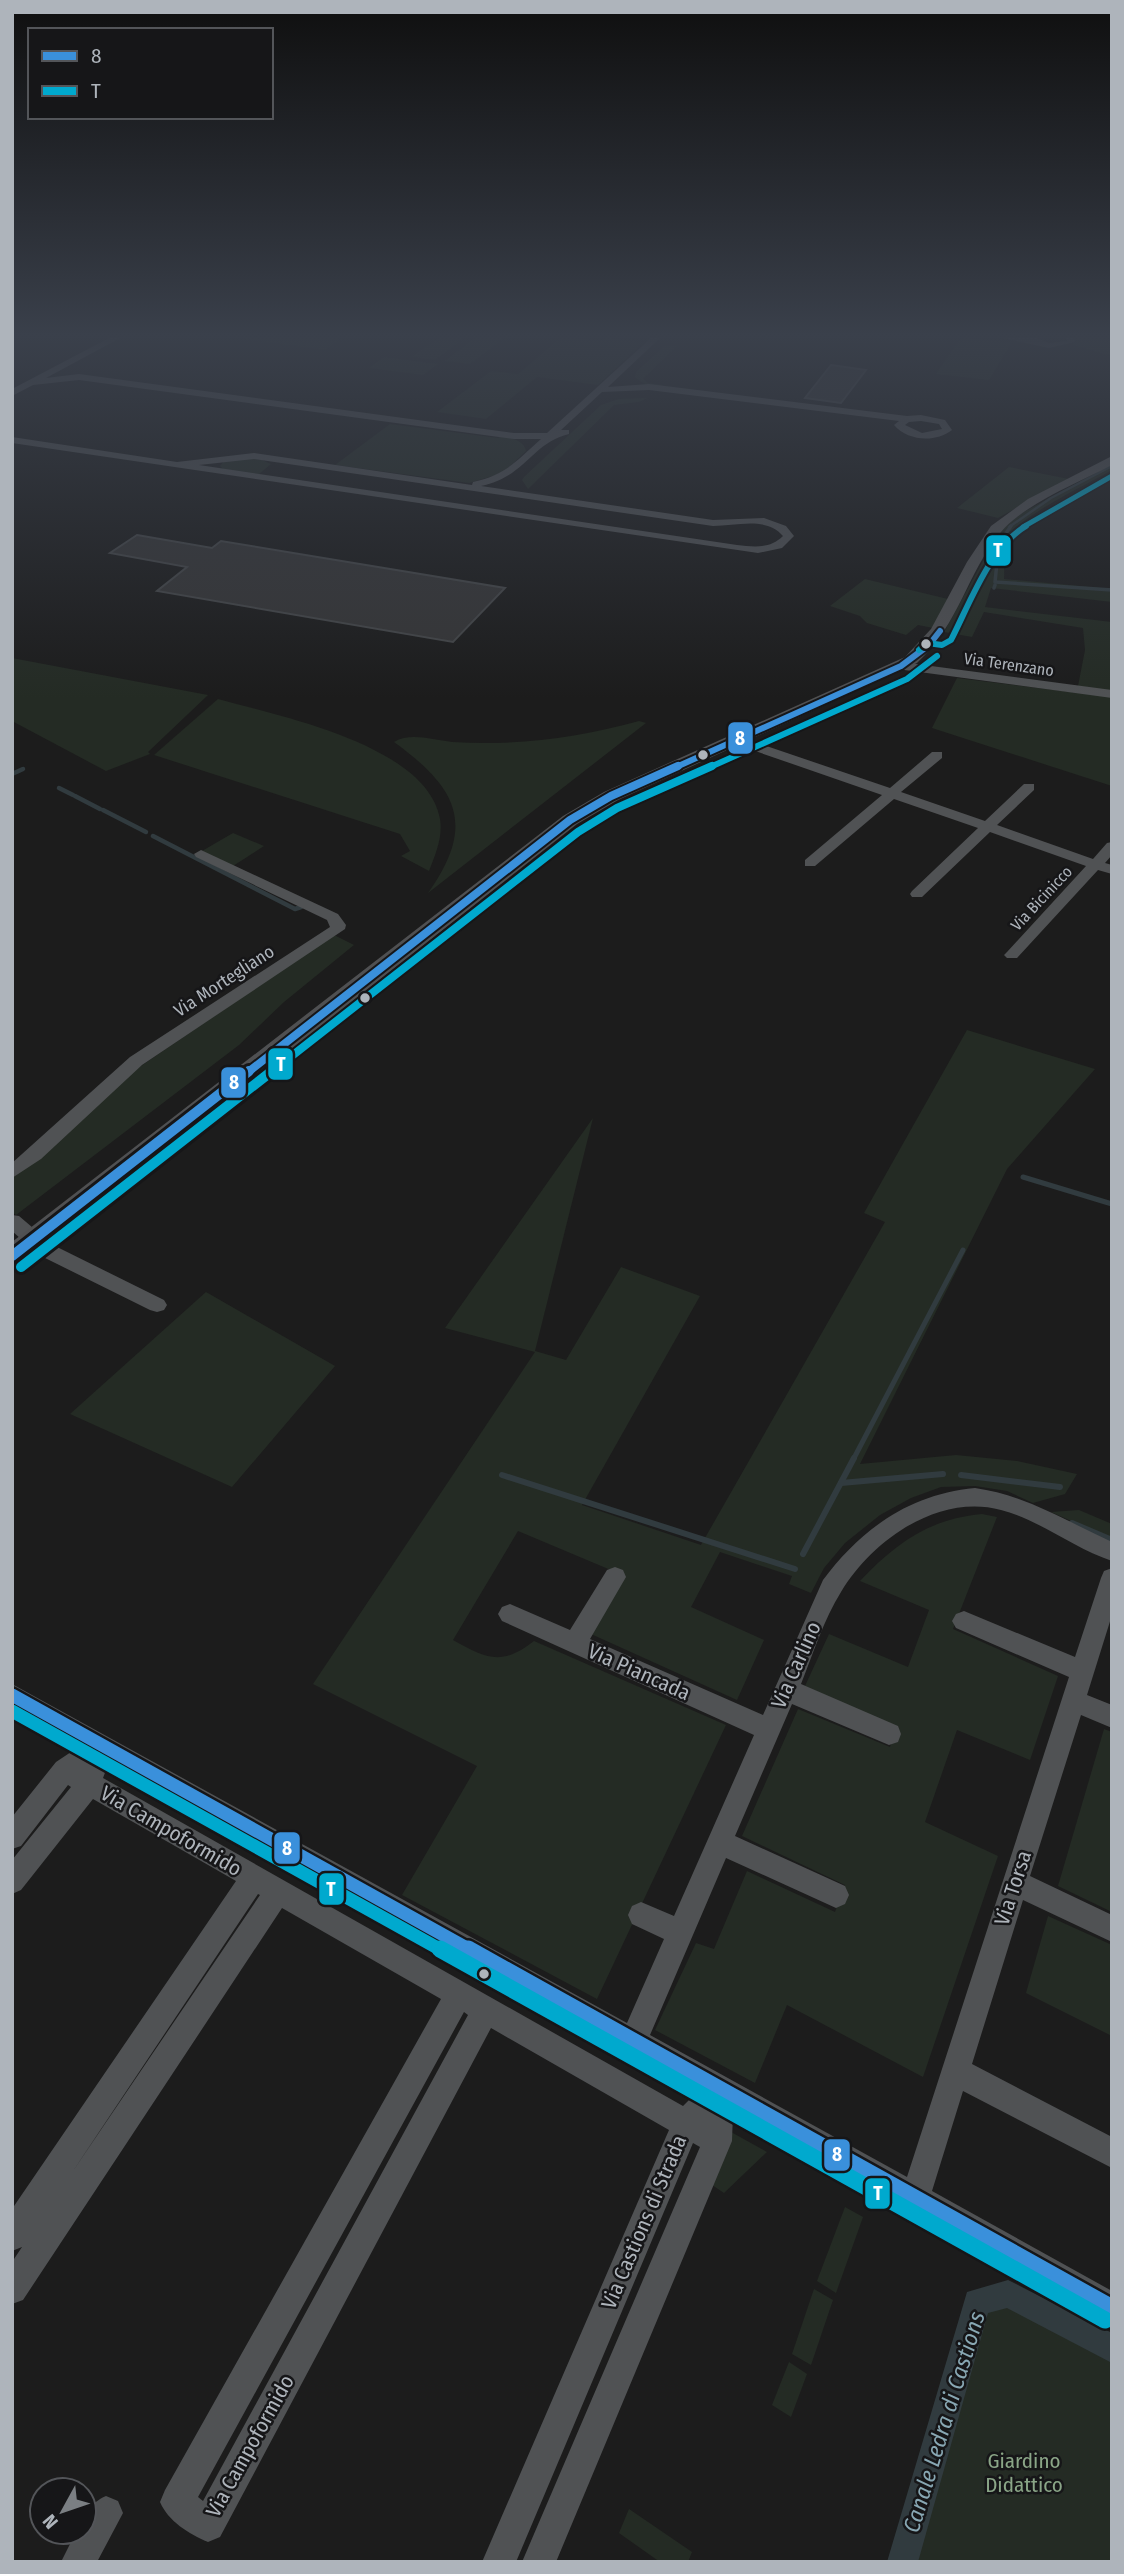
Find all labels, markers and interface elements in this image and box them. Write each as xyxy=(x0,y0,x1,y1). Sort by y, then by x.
legend xyxy=(28,28,273,119)
text: 8 xyxy=(91,43,102,69)
text: T xyxy=(91,78,101,104)
line badge: T xyxy=(985,534,1012,567)
text: T xyxy=(993,539,1003,562)
unlabelled marker xyxy=(919,637,933,651)
street label: Via Terenzano xyxy=(963,649,1055,680)
line badge: 8 xyxy=(727,721,754,755)
text: 8 xyxy=(735,727,745,750)
unlabelled marker xyxy=(696,748,710,762)
street label: Via Bicinicco xyxy=(1007,862,1076,935)
street label: Via Mortegliano xyxy=(170,940,278,1022)
unlabelled marker xyxy=(358,991,372,1005)
line badge: T xyxy=(267,1047,294,1081)
text: T xyxy=(276,1053,286,1076)
line badge: 8 xyxy=(220,1066,247,1099)
text: 8 xyxy=(229,1071,239,1094)
street label: Via Carlino xyxy=(765,1618,827,1712)
street label: Via Piancada xyxy=(584,1638,694,1706)
street label: Via Campoformido xyxy=(96,1780,246,1882)
line badge: 8 xyxy=(273,1831,301,1865)
text: 8 xyxy=(282,1837,292,1860)
street label: Via Torsa xyxy=(989,1847,1037,1929)
line badge: T xyxy=(318,1872,345,1906)
text: T xyxy=(326,1878,336,1901)
unlabelled marker xyxy=(477,1967,491,1981)
street label: Via Castions di Strada xyxy=(596,2131,692,2313)
line badge: 8 xyxy=(823,2138,851,2172)
text: 8 xyxy=(832,2143,842,2166)
line badge: T xyxy=(864,2177,891,2210)
text: T xyxy=(873,2182,883,2205)
water label: Canale Ledra di Castions xyxy=(897,2308,991,2536)
street label: Via Campoformido xyxy=(200,2370,300,2522)
park label: Giardino Didattico xyxy=(985,2448,1063,2498)
north arrow xyxy=(28,2476,98,2546)
text: N xyxy=(38,2510,63,2533)

